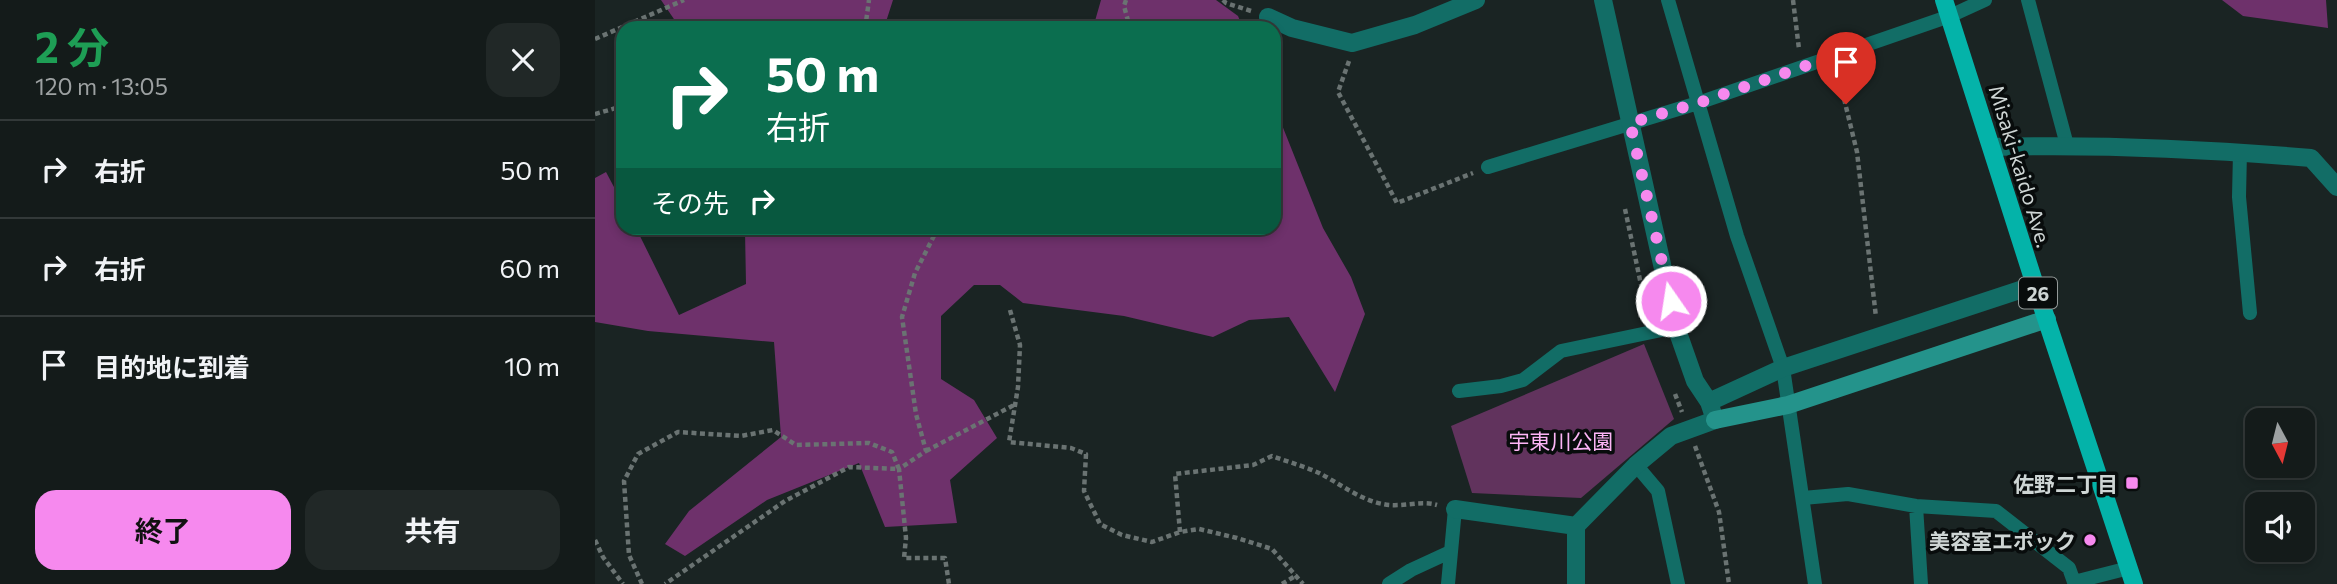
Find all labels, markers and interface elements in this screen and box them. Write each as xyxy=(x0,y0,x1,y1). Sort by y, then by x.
text: 2 分 xyxy=(35,20,109,72)
button: close xyxy=(486,23,560,97)
pin xyxy=(1816,32,1876,104)
text: 50 m xyxy=(766,42,879,102)
icon: arrive xyxy=(1827,43,1865,81)
icon: right xyxy=(651,49,742,140)
text: 120 m · 13:05 xyxy=(35,72,168,100)
street label: Misaki-kaido Ave. xyxy=(1984,82,2058,250)
text: 右折 xyxy=(766,106,830,146)
icon: right xyxy=(35,150,73,188)
text: 50 m xyxy=(500,154,560,185)
text: 右折 xyxy=(94,155,146,186)
icon: right xyxy=(743,182,781,220)
text: その先 xyxy=(651,187,729,218)
icon: right xyxy=(35,248,73,286)
text: 60 m xyxy=(500,252,560,283)
text: 右折 xyxy=(94,253,146,284)
position arrow xyxy=(1634,264,1708,338)
road number: 26 xyxy=(2019,278,2057,308)
icon: arrive xyxy=(35,346,73,384)
text: 10 m xyxy=(504,350,560,381)
text: 目的地に到着 xyxy=(94,351,250,382)
north arrow xyxy=(2245,408,2315,478)
map controls xyxy=(2245,408,2315,562)
park label: 宇東川公園 xyxy=(1509,428,1614,453)
place label: 佐野二丁目 xyxy=(2013,471,2118,496)
marker: 佐野二丁目 xyxy=(2124,475,2140,491)
button: 終了 xyxy=(35,490,291,570)
button: 共有 xyxy=(305,490,560,570)
button: sound xyxy=(2245,492,2315,562)
place label: 美容室エポック xyxy=(1929,528,2076,553)
marker: 美容室エポック xyxy=(2082,532,2098,548)

